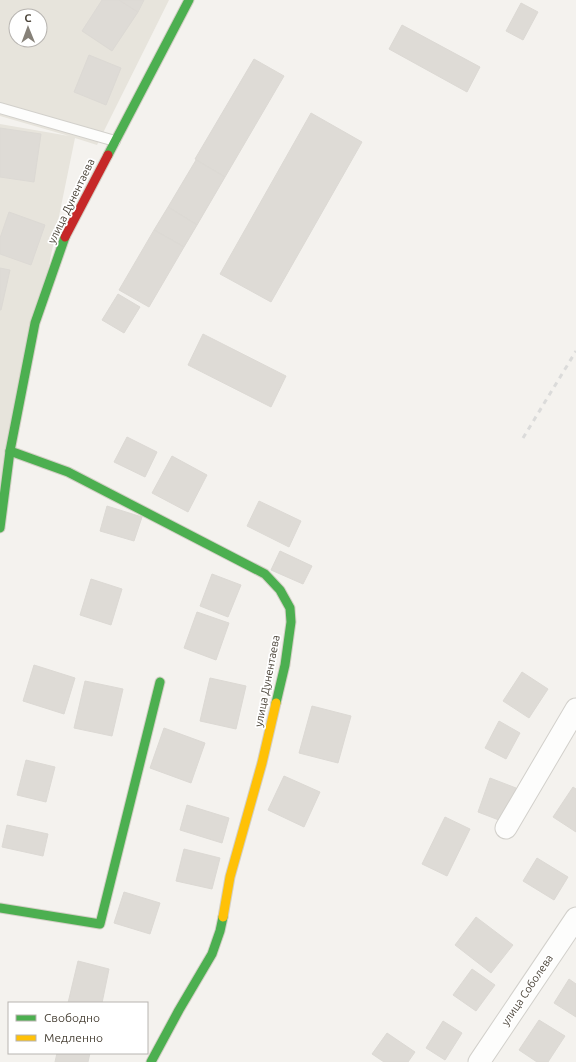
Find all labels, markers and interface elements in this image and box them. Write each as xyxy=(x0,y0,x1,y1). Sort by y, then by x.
north arrow xyxy=(8,8,48,48)
text: С xyxy=(24,12,31,24)
street label: улица Дунентаева xyxy=(45,156,97,246)
street label: улица Дунентаева xyxy=(252,634,282,728)
street label: улица Соболева xyxy=(499,952,555,1028)
legend xyxy=(8,1002,148,1054)
text: Свободно xyxy=(44,1011,100,1024)
text: Медленно xyxy=(44,1031,103,1044)

